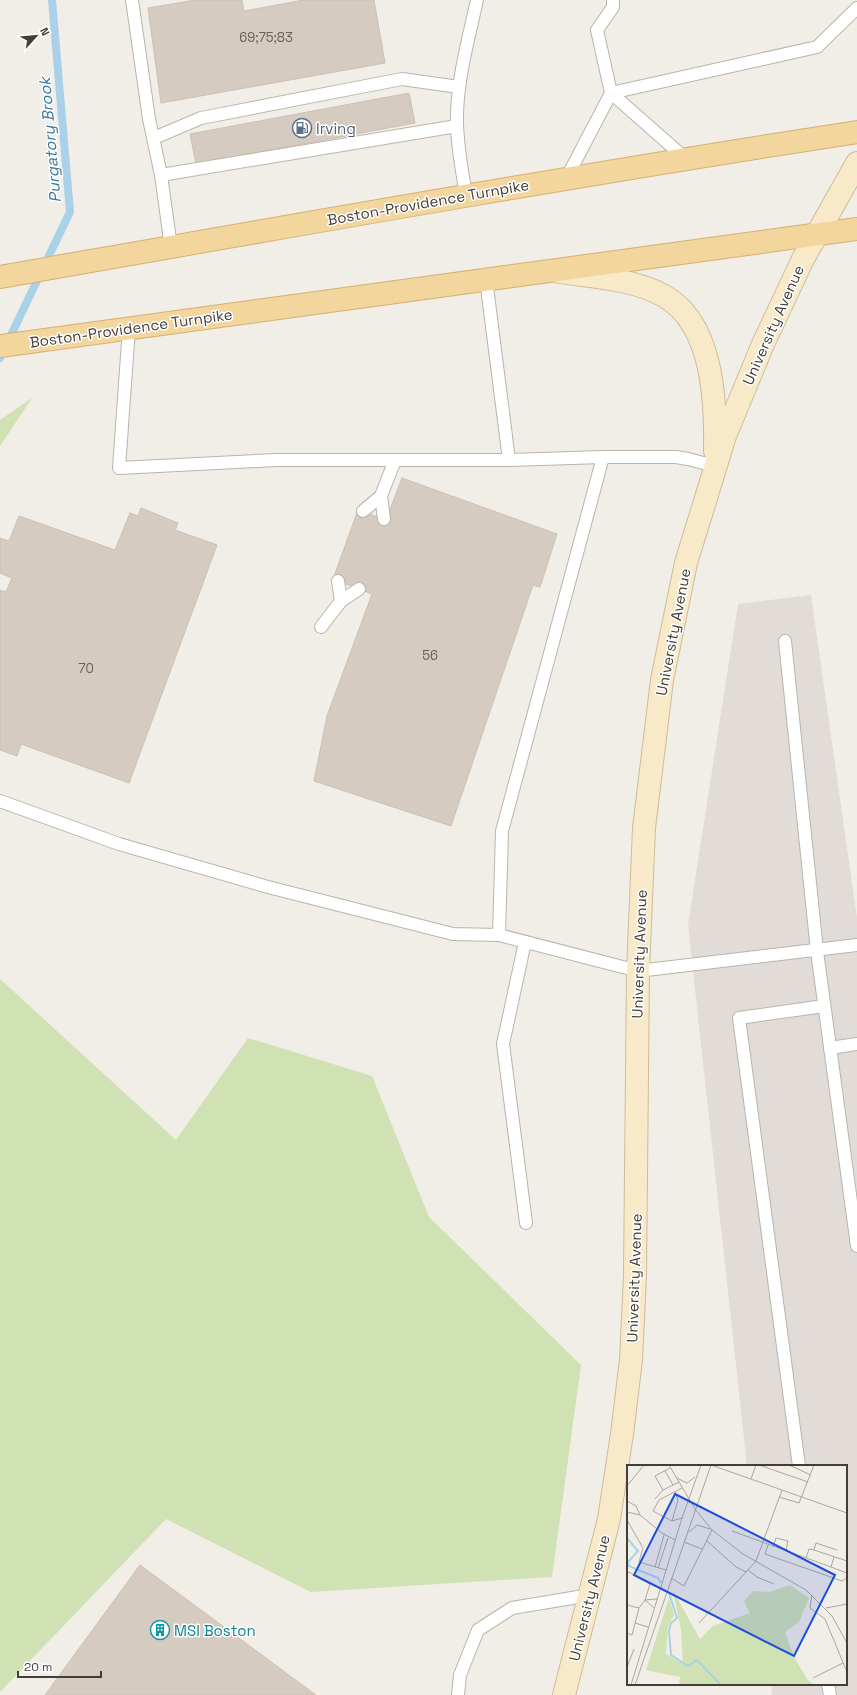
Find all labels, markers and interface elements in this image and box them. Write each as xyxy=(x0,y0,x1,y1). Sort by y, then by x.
north arrow xyxy=(16,16,56,56)
text: N xyxy=(37,25,53,38)
house number: 69;75;83 xyxy=(239,29,293,46)
water label: Purgatory Brook xyxy=(34,74,66,204)
fuel station icon: Irving xyxy=(291,117,313,139)
place label: Irving xyxy=(316,119,356,138)
street label: Boston-Providence Turnpike xyxy=(326,175,531,229)
street label: University Avenue xyxy=(738,262,808,388)
street label: Boston-Providence Turnpike xyxy=(28,304,234,352)
street label: University Avenue xyxy=(651,567,695,697)
house number: 56 xyxy=(422,647,438,664)
house number: 70 xyxy=(78,660,94,677)
street label: University Avenue xyxy=(627,889,651,1019)
street label: University Avenue xyxy=(622,1213,646,1343)
inset map xyxy=(627,1465,847,1685)
street label: University Avenue xyxy=(564,1533,614,1663)
building icon: MSI Boston xyxy=(149,1619,171,1641)
place label: MSI Boston xyxy=(174,1621,256,1640)
scale bar xyxy=(18,1653,101,1679)
text: 20 m xyxy=(24,1659,52,1675)

